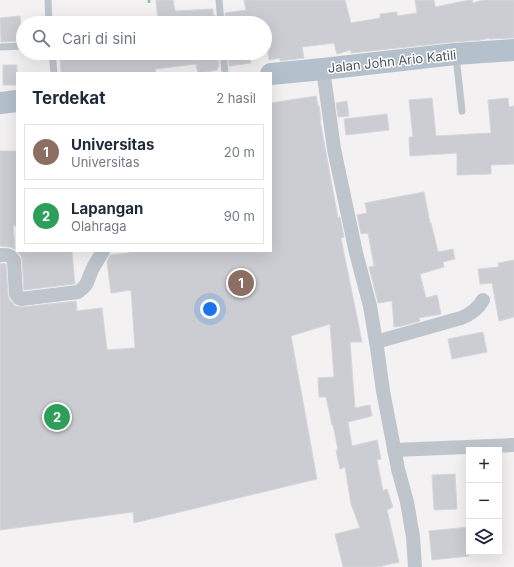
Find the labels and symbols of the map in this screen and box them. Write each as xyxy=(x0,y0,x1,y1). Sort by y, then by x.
street label: Jalan John Ario Katili xyxy=(327,46,457,76)
pin: 1 xyxy=(228,268,254,298)
your location xyxy=(200,299,220,319)
pin: 2 xyxy=(44,402,70,432)

